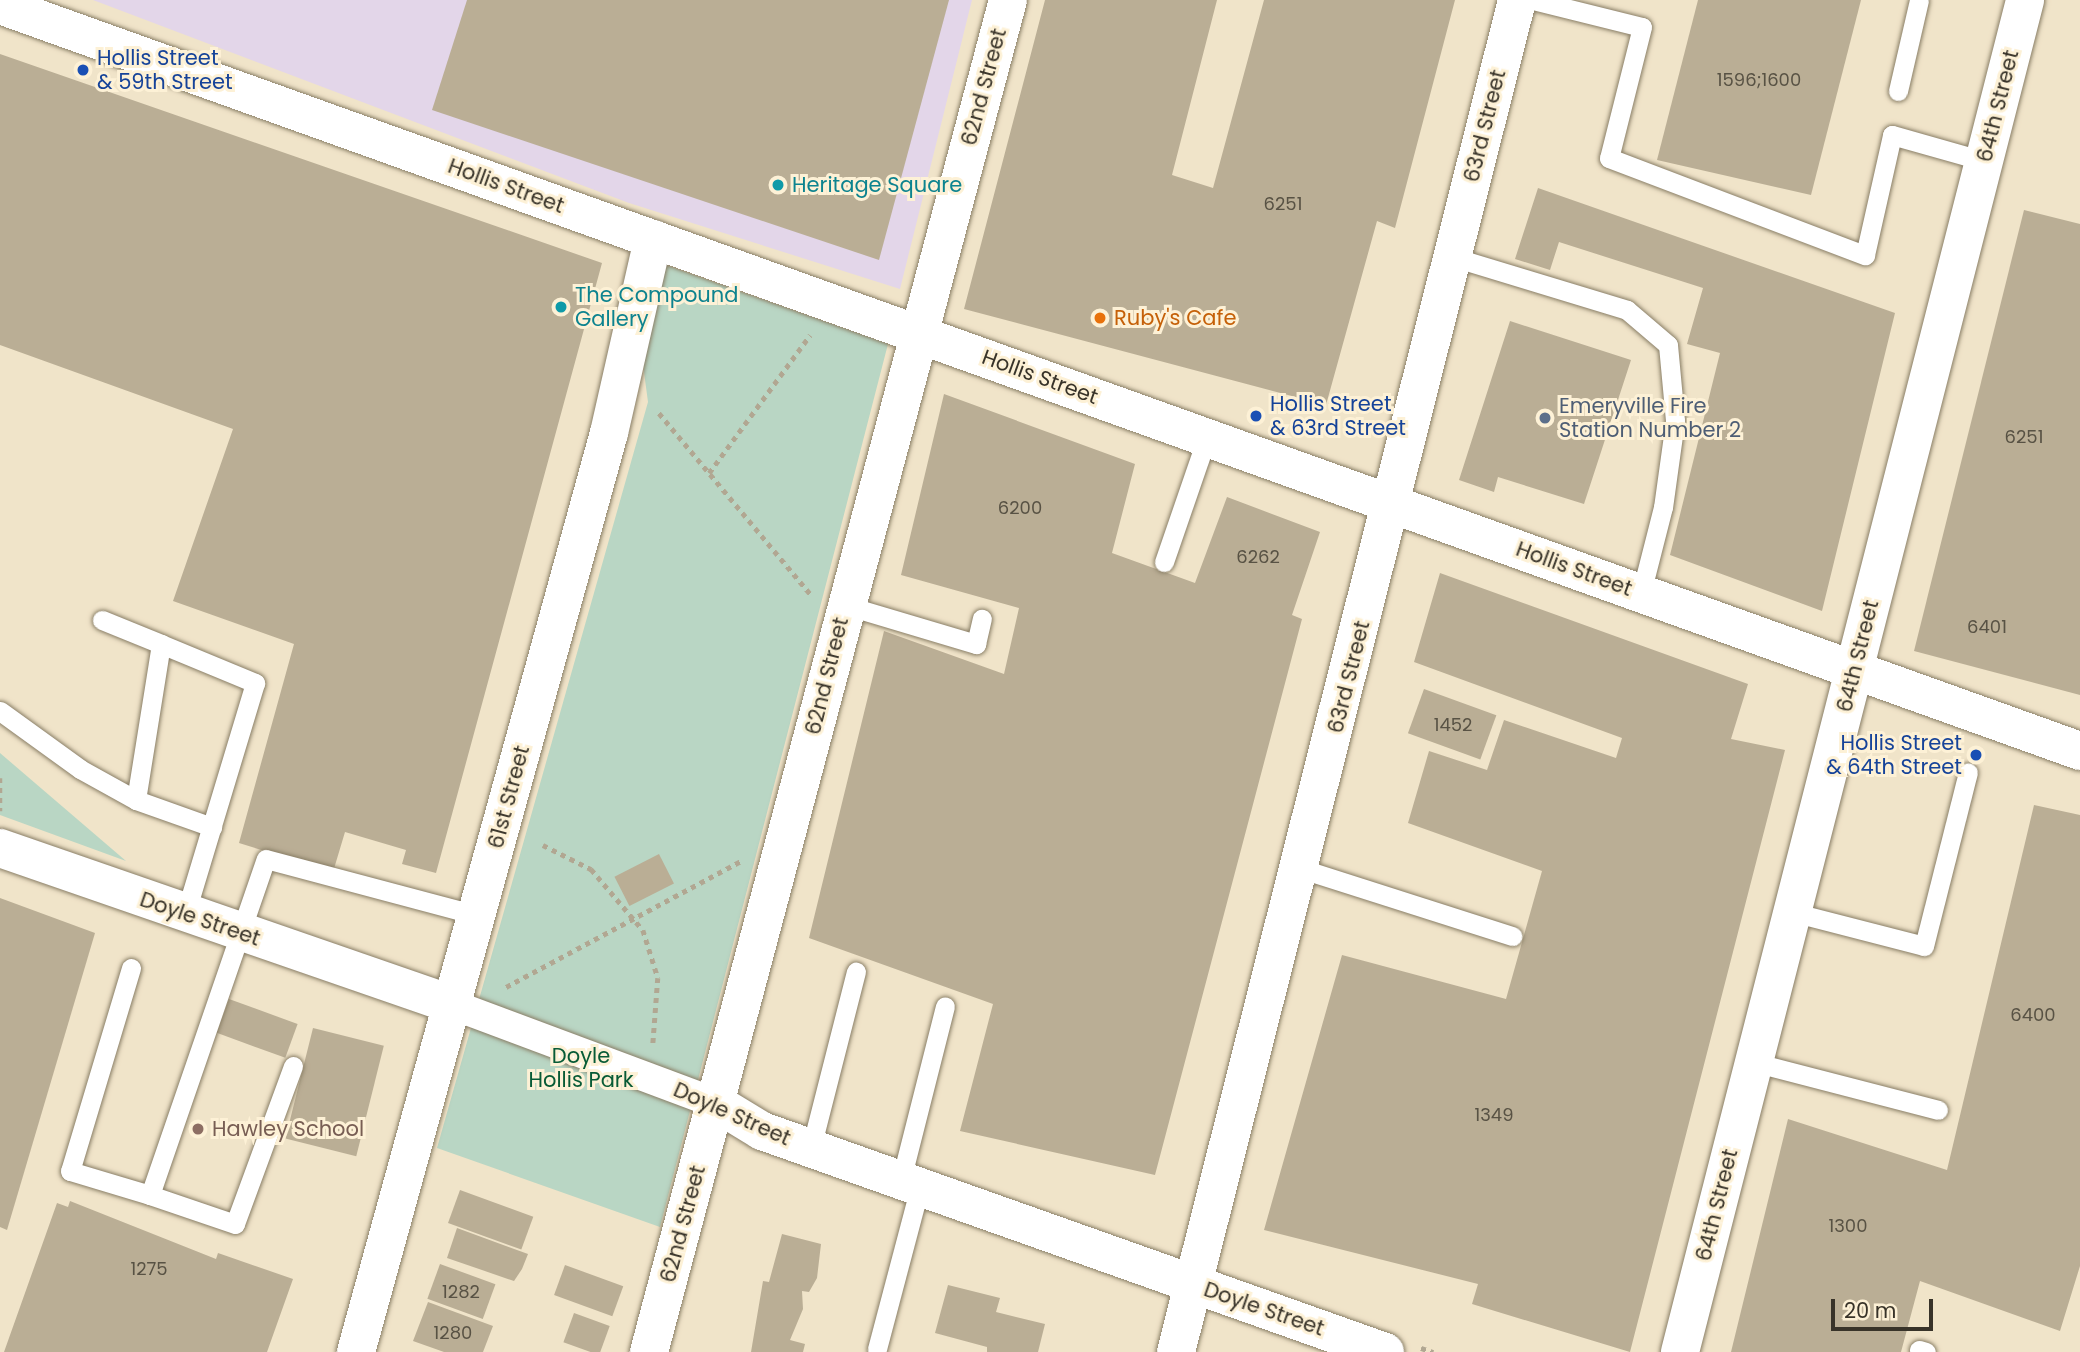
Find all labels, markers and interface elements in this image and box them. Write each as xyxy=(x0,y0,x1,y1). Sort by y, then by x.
street label: 62nd Street xyxy=(956,26,1012,148)
place label: Hollis Street & 59th Street xyxy=(97,45,233,95)
street label: 64th Street xyxy=(1972,47,2024,165)
marker: Hollis Street & 59th Street xyxy=(75,62,91,78)
street label: 63rd Street xyxy=(1459,67,1511,185)
house number: 1596;1600 xyxy=(1717,69,1801,91)
street label: Hollis Street xyxy=(445,153,567,219)
place label: Heritage Square xyxy=(792,172,962,198)
marker: Heritage Square xyxy=(770,177,786,193)
house number: 6251 xyxy=(1264,193,1302,215)
place label: The Compound Gallery xyxy=(575,282,738,332)
marker: The Compound Gallery xyxy=(553,299,569,315)
place label: Ruby's Cafe xyxy=(1114,305,1236,331)
marker: Ruby's Cafe xyxy=(1092,310,1108,326)
street label: Hollis Street xyxy=(979,344,1101,410)
place label: Hollis Street & 63rd Street xyxy=(1270,391,1406,441)
place label: Emeryville Fire Station Number 2 xyxy=(1559,393,1741,443)
marker: Hollis Street & 63rd Street xyxy=(1248,408,1264,424)
marker: Emeryville Fire Station Number 2 xyxy=(1537,410,1553,426)
house number: 6251 xyxy=(2005,426,2043,448)
house number: 6200 xyxy=(998,497,1042,519)
street label: Hollis Street xyxy=(1513,536,1635,602)
house number: 6262 xyxy=(1236,546,1280,568)
street label: 64th Street xyxy=(1832,597,1884,715)
street label: 62nd Street xyxy=(800,615,854,737)
house number: 6401 xyxy=(1967,616,2007,638)
street label: 63rd Street xyxy=(1323,618,1375,736)
house number: 1452 xyxy=(1434,714,1472,736)
place label: Hollis Street & 64th Street xyxy=(1826,730,1962,780)
street label: 61st Street xyxy=(483,743,535,851)
marker: Hollis Street & 64th Street xyxy=(1968,747,1984,763)
street label: Doyle Street xyxy=(137,887,263,951)
house number: 6400 xyxy=(2010,1004,2056,1026)
park label: Doyle Hollis Park xyxy=(528,1043,634,1093)
street label: Doyle Street xyxy=(670,1077,794,1151)
house number: 1349 xyxy=(1474,1104,1514,1126)
place label: Hawley School xyxy=(212,1116,364,1142)
marker: Hawley School xyxy=(190,1121,206,1137)
street label: 64th Street xyxy=(1691,1146,1743,1264)
street label: 62nd Street xyxy=(655,1163,711,1285)
house number: 1300 xyxy=(1829,1215,1867,1237)
house number: 1275 xyxy=(130,1258,168,1280)
street label: Doyle Street xyxy=(1201,1277,1327,1341)
house number: 1282 xyxy=(442,1281,480,1303)
scale bar xyxy=(1835,1286,1937,1330)
text: 20 m xyxy=(1844,1296,1897,1325)
house number: 1280 xyxy=(434,1322,472,1344)

